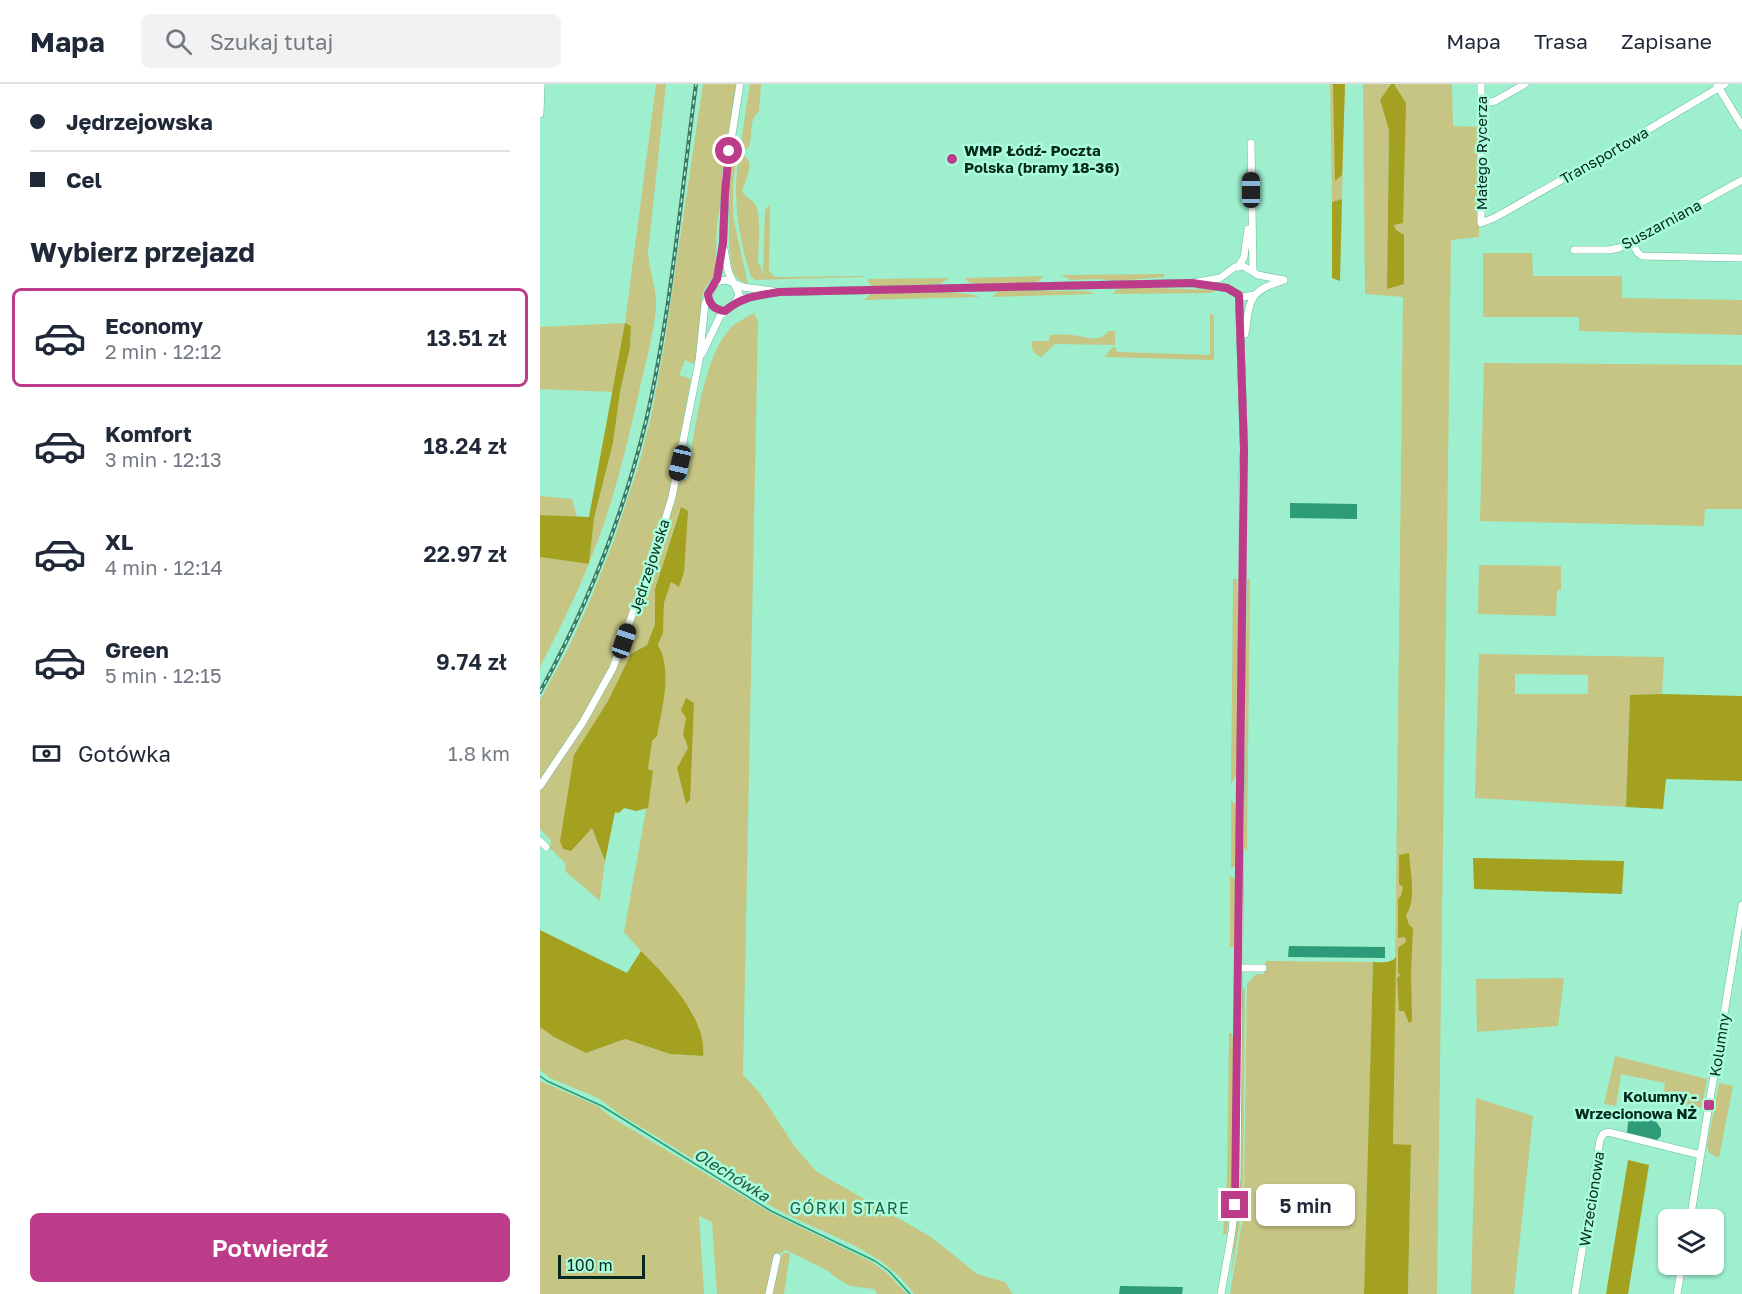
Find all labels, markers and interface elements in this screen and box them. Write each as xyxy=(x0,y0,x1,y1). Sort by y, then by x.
search box xyxy=(141,14,561,68)
text: Mapa xyxy=(30,25,105,58)
icon: search xyxy=(162,25,195,58)
text: Szukaj tutaj xyxy=(210,28,333,55)
text: Mapa xyxy=(1446,28,1501,54)
text: Trasa xyxy=(1534,28,1588,54)
text: Zapisane xyxy=(1621,28,1712,54)
street label: Małego Rycerza xyxy=(1472,96,1490,210)
text: Jędrzejowska xyxy=(66,108,213,135)
street label: Transportowa xyxy=(1557,122,1651,188)
route start xyxy=(715,137,742,164)
place label: WMP Łódź- Poczta Polska (bramy 18-36) xyxy=(964,141,1120,176)
marker: WMP Łódź- Poczta Polska (bramy 18-36) xyxy=(945,152,959,166)
text: Cel xyxy=(66,166,102,193)
car xyxy=(1242,172,1260,208)
street label: Suszarniana xyxy=(1618,195,1704,253)
text: Wybierz przejazd xyxy=(30,236,255,268)
icon: car xyxy=(33,311,87,365)
text: Economy xyxy=(105,312,203,339)
text: 13.51 zł xyxy=(427,324,507,351)
text: 2 min · 12:12 xyxy=(105,339,222,363)
icon: car xyxy=(33,419,87,473)
text: Komfort xyxy=(105,420,192,447)
text: 18.24 zł xyxy=(424,432,507,459)
car xyxy=(667,443,693,483)
text: 3 min · 12:13 xyxy=(105,447,222,471)
street label: Jędrzejowska xyxy=(625,516,673,616)
icon: car xyxy=(33,527,87,581)
text: XL xyxy=(105,528,133,555)
text: 22.97 zł xyxy=(423,540,507,567)
text: 4 min · 12:14 xyxy=(105,555,223,579)
car xyxy=(610,621,638,661)
icon: car xyxy=(33,635,87,689)
text: Green xyxy=(105,636,169,663)
text: 9.74 zł xyxy=(436,648,507,675)
text: 5 min · 12:15 xyxy=(105,663,222,687)
icon: cash xyxy=(30,737,63,770)
text: Gotówka xyxy=(78,740,171,767)
text: 1.8 km xyxy=(448,741,510,765)
street label: Kolumny xyxy=(1705,1012,1733,1078)
place label: Kolumny - Wrzecionowa NŻ xyxy=(1575,1087,1697,1122)
marker: Kolumny - Wrzecionowa NŻ xyxy=(1702,1098,1716,1112)
water label: Olechówka xyxy=(691,1144,774,1206)
street label: Wrzecionowa xyxy=(1575,1150,1607,1248)
callout: 5 min xyxy=(1256,1184,1355,1226)
route end xyxy=(1221,1191,1248,1218)
text: 5 min xyxy=(1280,1193,1332,1217)
district label: GÓRKI STARE xyxy=(790,1198,910,1218)
map controls xyxy=(1658,1209,1724,1275)
button: layers xyxy=(1658,1209,1724,1275)
button: Potwierdź xyxy=(30,1213,510,1282)
scale bar xyxy=(558,1252,645,1280)
text: 100 m xyxy=(567,1255,613,1275)

